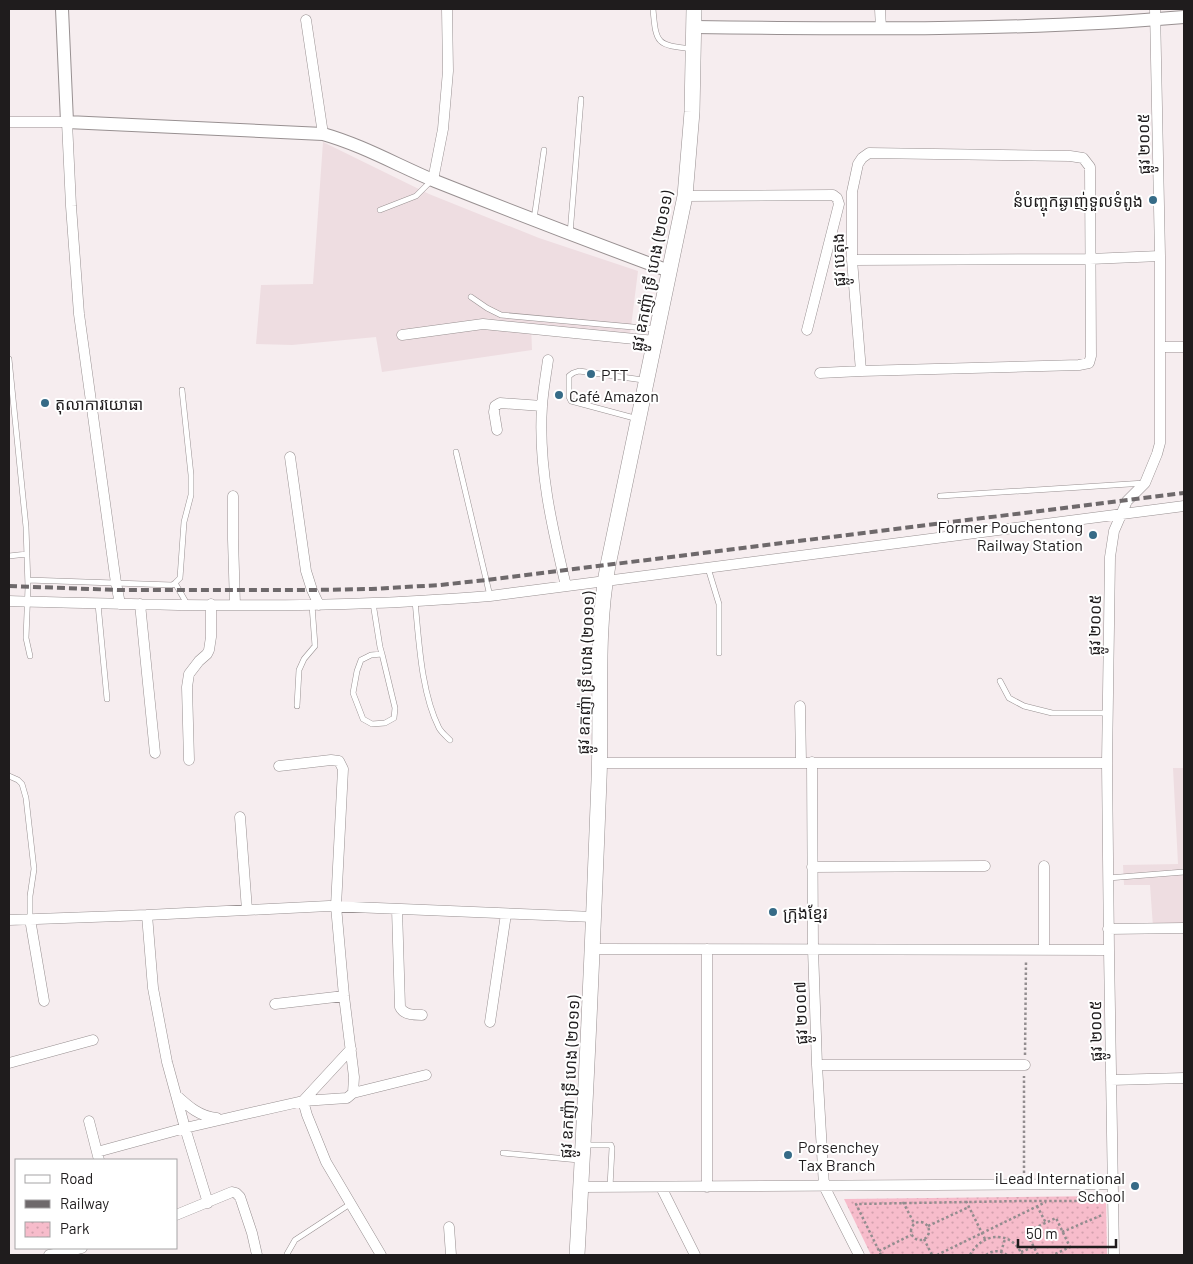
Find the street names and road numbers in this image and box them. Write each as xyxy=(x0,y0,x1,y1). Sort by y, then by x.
street label: ផ្លូវ ២០០៥ xyxy=(1133,113,1159,175)
street label: ផ្លូវ ឧកញ៉ា ទ្រី ហេង (២០១១) xyxy=(626,188,682,354)
street label: ផ្លូវ បេតុង xyxy=(828,233,854,287)
street label: ផ្លូវ ឧកញ៉ា ទ្រី ហេង (២០១១) xyxy=(573,590,603,755)
street label: ផ្លូវ ២០០៥ xyxy=(1084,594,1110,656)
street label: ផ្លូវ ២០០៧ xyxy=(789,981,816,1045)
street label: ផ្លូវ ឧកញ៉ា ទ្រី ហេង (២០១១) xyxy=(555,994,589,1159)
street label: ផ្លូវ ២០០៥ xyxy=(1085,1000,1111,1062)

